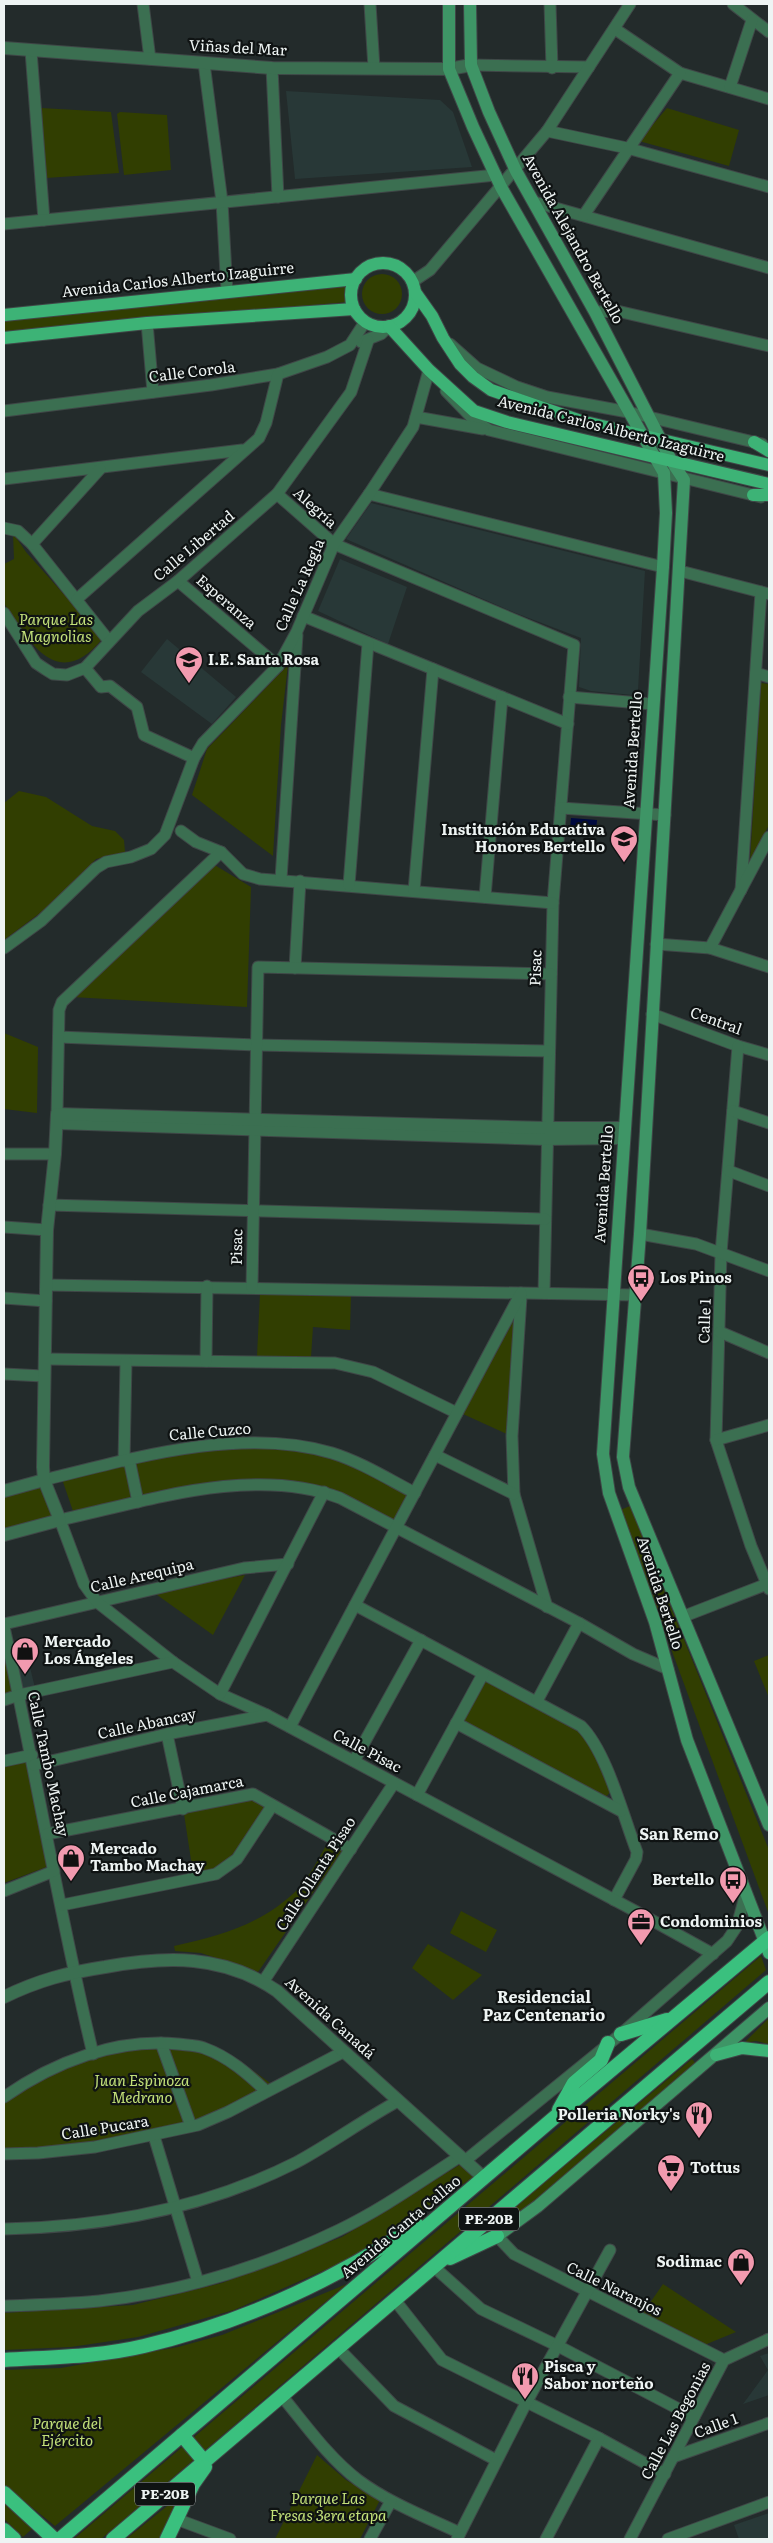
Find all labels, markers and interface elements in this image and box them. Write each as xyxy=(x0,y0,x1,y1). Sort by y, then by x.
street label: Viñas del Mar xyxy=(189,32,288,61)
street label: Avenida Alejandro Bertello xyxy=(518,149,631,328)
street label: Avenida Carlos Alberto Izaguirre xyxy=(61,255,295,302)
street label: Calle Corola xyxy=(147,354,237,387)
street label: Avenida Carlos Alberto Izaguirre xyxy=(495,388,727,467)
street label: Alegría xyxy=(289,481,344,534)
street label: Calle Libertad xyxy=(147,504,239,586)
street label: Calle La Regla xyxy=(268,534,330,634)
street label: Esperanza xyxy=(192,568,263,634)
park label: Parque Las Magnolias xyxy=(19,607,93,647)
school or university icon: I.E. Santa Rosa xyxy=(174,645,204,684)
place label: I.E. Santa Rosa xyxy=(208,647,319,670)
street label: Avenida Bertello xyxy=(616,690,647,809)
place label: Institución Educativa Honores Bertello xyxy=(441,817,605,857)
school or university icon: Institución Educativa Honores Bertello xyxy=(609,824,639,863)
street label: Pisac xyxy=(522,949,547,986)
street label: Central xyxy=(687,1000,746,1040)
street label: Avenida Bertello xyxy=(587,1124,618,1243)
street label: Pisac xyxy=(224,1228,247,1265)
bus stop icon: Los Pinos xyxy=(626,1263,656,1302)
place label: Los Pinos xyxy=(660,1265,732,1288)
street label: Calle 1 xyxy=(691,1298,716,1344)
street label: Calle Cuzco xyxy=(168,1415,252,1446)
street label: Avenida Bertello xyxy=(632,1533,691,1652)
street label: Calle Arequipa xyxy=(88,1551,196,1598)
place label: Mercado Los Ángeles xyxy=(44,1629,134,1669)
shop icon: Mercado Los Ángeles xyxy=(10,1636,40,1675)
street label: Calle Tambo Machay xyxy=(23,1689,76,1839)
street label: Calle Abancay xyxy=(95,1701,198,1744)
street label: Calle Pisac xyxy=(329,1722,407,1778)
street label: Calle Cajamarca xyxy=(128,1768,246,1813)
street label: Calle Ollanta Pisao xyxy=(269,1811,361,1935)
district label: San Remo xyxy=(639,1821,719,1845)
place label: Mercado Tambo Machay xyxy=(90,1836,205,1876)
shop icon: Mercado Tambo Machay xyxy=(56,1843,86,1882)
bus stop icon: Bertello xyxy=(718,1865,748,1904)
place label: Bertello xyxy=(652,1867,714,1890)
office icon: Condominios xyxy=(626,1907,656,1946)
place label: Condominios xyxy=(660,1909,763,1932)
street label: Avenida Canadá xyxy=(281,1970,382,2064)
district label: Residencial Paz Centenario xyxy=(483,1984,605,2026)
park label: Juan Espinoza Medrano xyxy=(94,2068,190,2108)
restaurant icon: Polleria Norky's xyxy=(684,2100,714,2139)
place label: Polleria Norky's xyxy=(558,2102,681,2125)
street label: Calle Pucara xyxy=(59,2108,151,2145)
supermarket icon: Tottus xyxy=(656,2153,686,2192)
place label: Tottus xyxy=(690,2155,740,2178)
street label: Avenida Canta Callao xyxy=(335,2168,465,2283)
road number: PE-20B xyxy=(459,2208,519,2230)
shop icon: Sodimac xyxy=(726,2247,756,2286)
place label: Sodimac xyxy=(656,2249,722,2272)
street label: Calle Naranjos xyxy=(563,2255,666,2321)
place label: Pisca y Sabor norteňo xyxy=(544,2354,654,2394)
street label: Calle Las Begonias xyxy=(634,2357,716,2483)
restaurant icon: Pisca y Sabor norteňo xyxy=(510,2361,540,2400)
street label: Calle 1 xyxy=(690,2406,741,2443)
park label: Parque del Ejército xyxy=(32,2411,103,2451)
road number: PE-20B xyxy=(135,2482,195,2506)
park label: Parque Las Fresas 3era etapa xyxy=(270,2486,387,2526)

